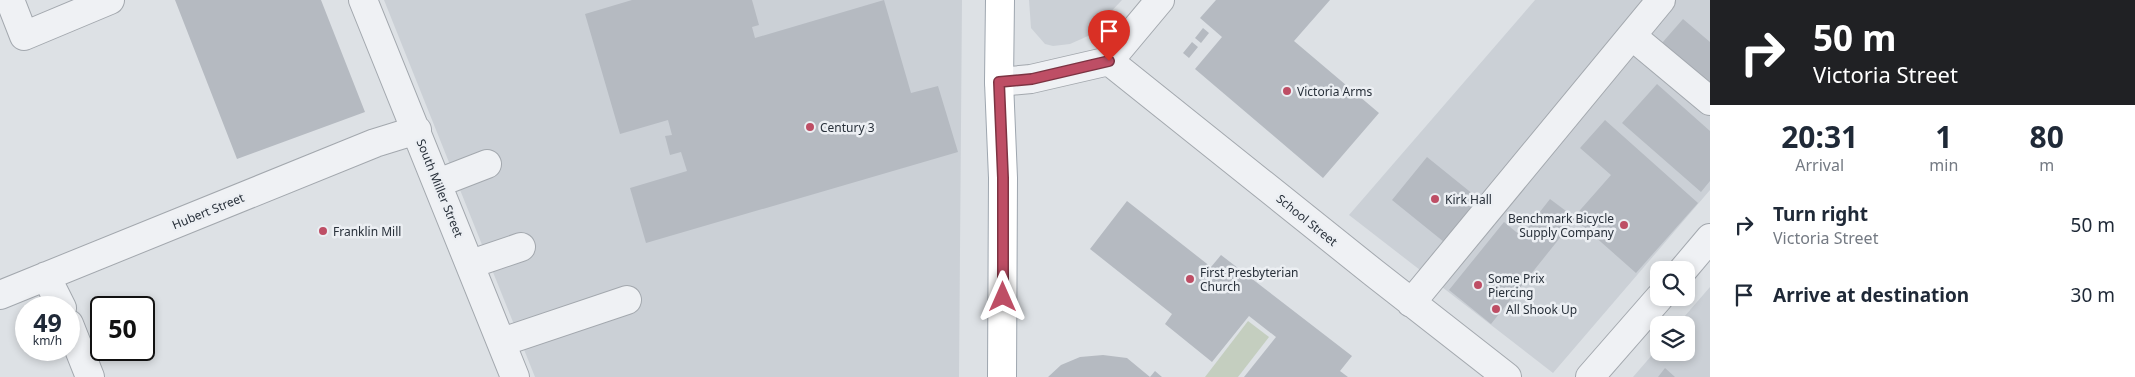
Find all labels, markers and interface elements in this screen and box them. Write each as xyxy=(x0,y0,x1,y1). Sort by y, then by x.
pin xyxy=(1088,10,1130,61)
text: 50 m xyxy=(1813,14,1896,61)
icon: arrive xyxy=(1095,17,1123,45)
icon: right xyxy=(1730,20,1795,85)
text: Victoria Street xyxy=(1813,59,1958,89)
place label: Victoria Arms xyxy=(1297,83,1372,100)
marker: Victoria Arms xyxy=(1281,85,1293,97)
text: 20:31 xyxy=(1781,116,1858,157)
text: 1 xyxy=(1935,116,1952,157)
text: 80 xyxy=(2029,116,2064,157)
place label: Century 3 xyxy=(820,119,875,136)
marker: Century 3 xyxy=(804,121,816,133)
street label: South Miller Street xyxy=(413,136,468,240)
text: Arrival xyxy=(1795,154,1844,176)
text: min xyxy=(1929,154,1958,176)
text: m xyxy=(2039,154,2054,176)
street label: Hubert Street xyxy=(169,189,247,233)
street label: School Street xyxy=(1273,190,1342,250)
place label: Kirk Hall xyxy=(1445,191,1492,208)
marker: Kirk Hall xyxy=(1429,193,1441,205)
text: Turn right xyxy=(1773,201,1868,227)
place label: Benchmark Bicycle Supply Company xyxy=(1508,210,1615,241)
icon: right xyxy=(1730,211,1758,239)
text: 50 m xyxy=(2071,212,2115,238)
marker: Benchmark Bicycle Supply Company xyxy=(1618,219,1630,231)
place label: Franklin Mill xyxy=(333,223,401,240)
marker: Franklin Mill xyxy=(317,225,329,237)
text: Victoria Street xyxy=(1773,227,1878,249)
map controls xyxy=(1650,261,1695,361)
button: search xyxy=(1650,261,1695,306)
place label: First Presbyterian Church xyxy=(1200,264,1299,295)
position arrow xyxy=(976,270,1028,322)
place label: Some Prix Piercing xyxy=(1488,270,1545,301)
marker: First Presbyterian Church xyxy=(1184,273,1196,285)
marker: Some Prix Piercing xyxy=(1472,279,1484,291)
icon: arrive xyxy=(1730,281,1758,309)
text: Arrive at destination xyxy=(1773,282,1969,308)
text: 30 m xyxy=(2071,282,2115,308)
speed limit sign: 50 xyxy=(90,296,155,361)
place label: All Shook Up xyxy=(1506,301,1577,318)
marker: All Shook Up xyxy=(1490,303,1502,315)
text: 49 xyxy=(33,305,62,339)
button: layers xyxy=(1650,316,1695,361)
text: km/h xyxy=(33,332,62,349)

